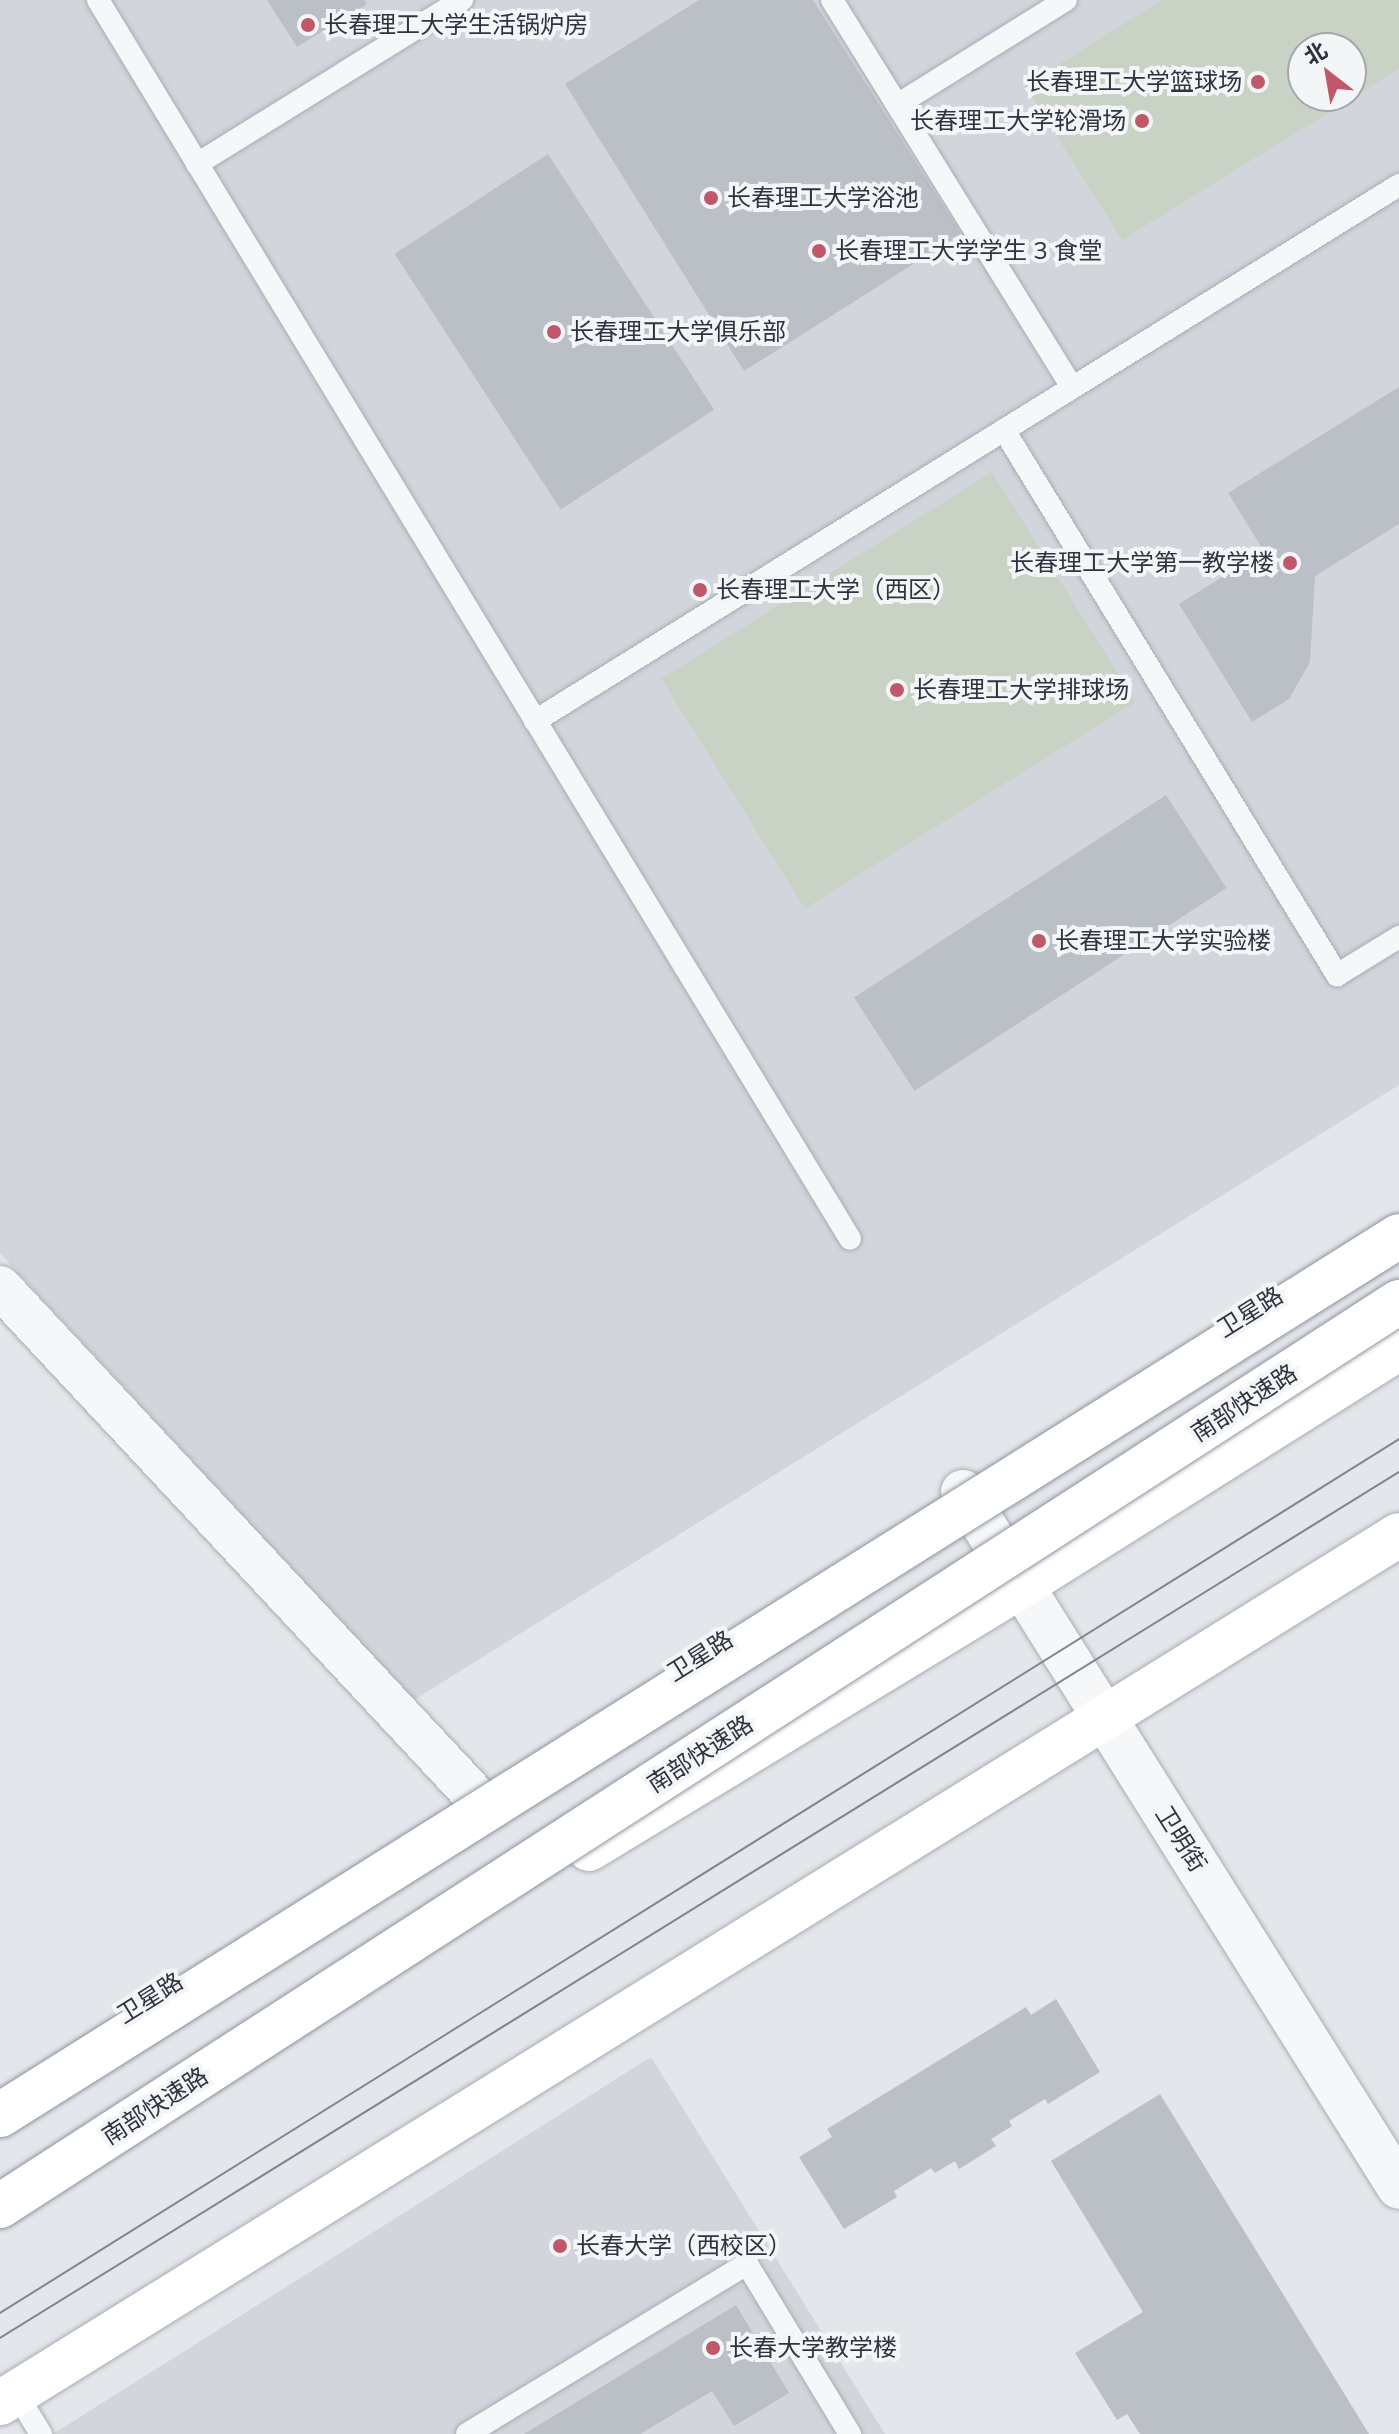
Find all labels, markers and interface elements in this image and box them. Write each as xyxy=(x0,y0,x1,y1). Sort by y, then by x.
place label: 长春理工大学生活锅炉房 xyxy=(324,11,588,39)
marker: 长春理工大学生活锅炉房 xyxy=(299,16,317,34)
north arrow xyxy=(1287,32,1367,112)
text: 北 xyxy=(1299,35,1332,71)
place label: 长春理工大学篮球场 xyxy=(1026,68,1242,96)
marker: 长春理工大学篮球场 xyxy=(1249,73,1267,91)
place label: 长春理工大学轮滑场 xyxy=(910,107,1126,135)
marker: 长春理工大学轮滑场 xyxy=(1133,112,1151,130)
place label: 长春理工大学浴池 xyxy=(727,184,919,212)
marker: 长春理工大学浴池 xyxy=(702,189,720,207)
place label: 长春理工大学学生 3 食堂 xyxy=(835,237,1102,265)
marker: 长春理工大学学生 3 食堂 xyxy=(810,242,828,260)
place label: 长春理工大学俱乐部 xyxy=(570,318,786,346)
marker: 长春理工大学俱乐部 xyxy=(545,323,563,341)
place label: 长春理工大学第一教学楼 xyxy=(1010,549,1274,577)
marker: 长春理工大学第一教学楼 xyxy=(1281,554,1299,572)
place label: 长春理工大学（西区） xyxy=(716,576,956,604)
marker: 长春理工大学（西区） xyxy=(691,581,709,599)
place label: 长春理工大学排球场 xyxy=(913,676,1129,704)
marker: 长春理工大学排球场 xyxy=(888,681,906,699)
place label: 长春理工大学实验楼 xyxy=(1055,927,1271,955)
marker: 长春理工大学实验楼 xyxy=(1030,932,1048,950)
street label: 卫星路 xyxy=(1212,1281,1288,1343)
street label: 南部快速路 xyxy=(1186,1358,1302,1448)
street label: 卫星路 xyxy=(662,1625,738,1687)
street label: 南部快速路 xyxy=(642,1709,758,1799)
street label: 卫明街 xyxy=(1150,1801,1212,1877)
street label: 卫星路 xyxy=(112,1967,188,2029)
street label: 南部快速路 xyxy=(97,2061,213,2151)
place label: 长春大学（西校区） xyxy=(576,2232,792,2260)
marker: 长春大学（西校区） xyxy=(551,2237,569,2255)
place label: 长春大学教学楼 xyxy=(729,2334,897,2362)
marker: 长春大学教学楼 xyxy=(704,2339,722,2357)

